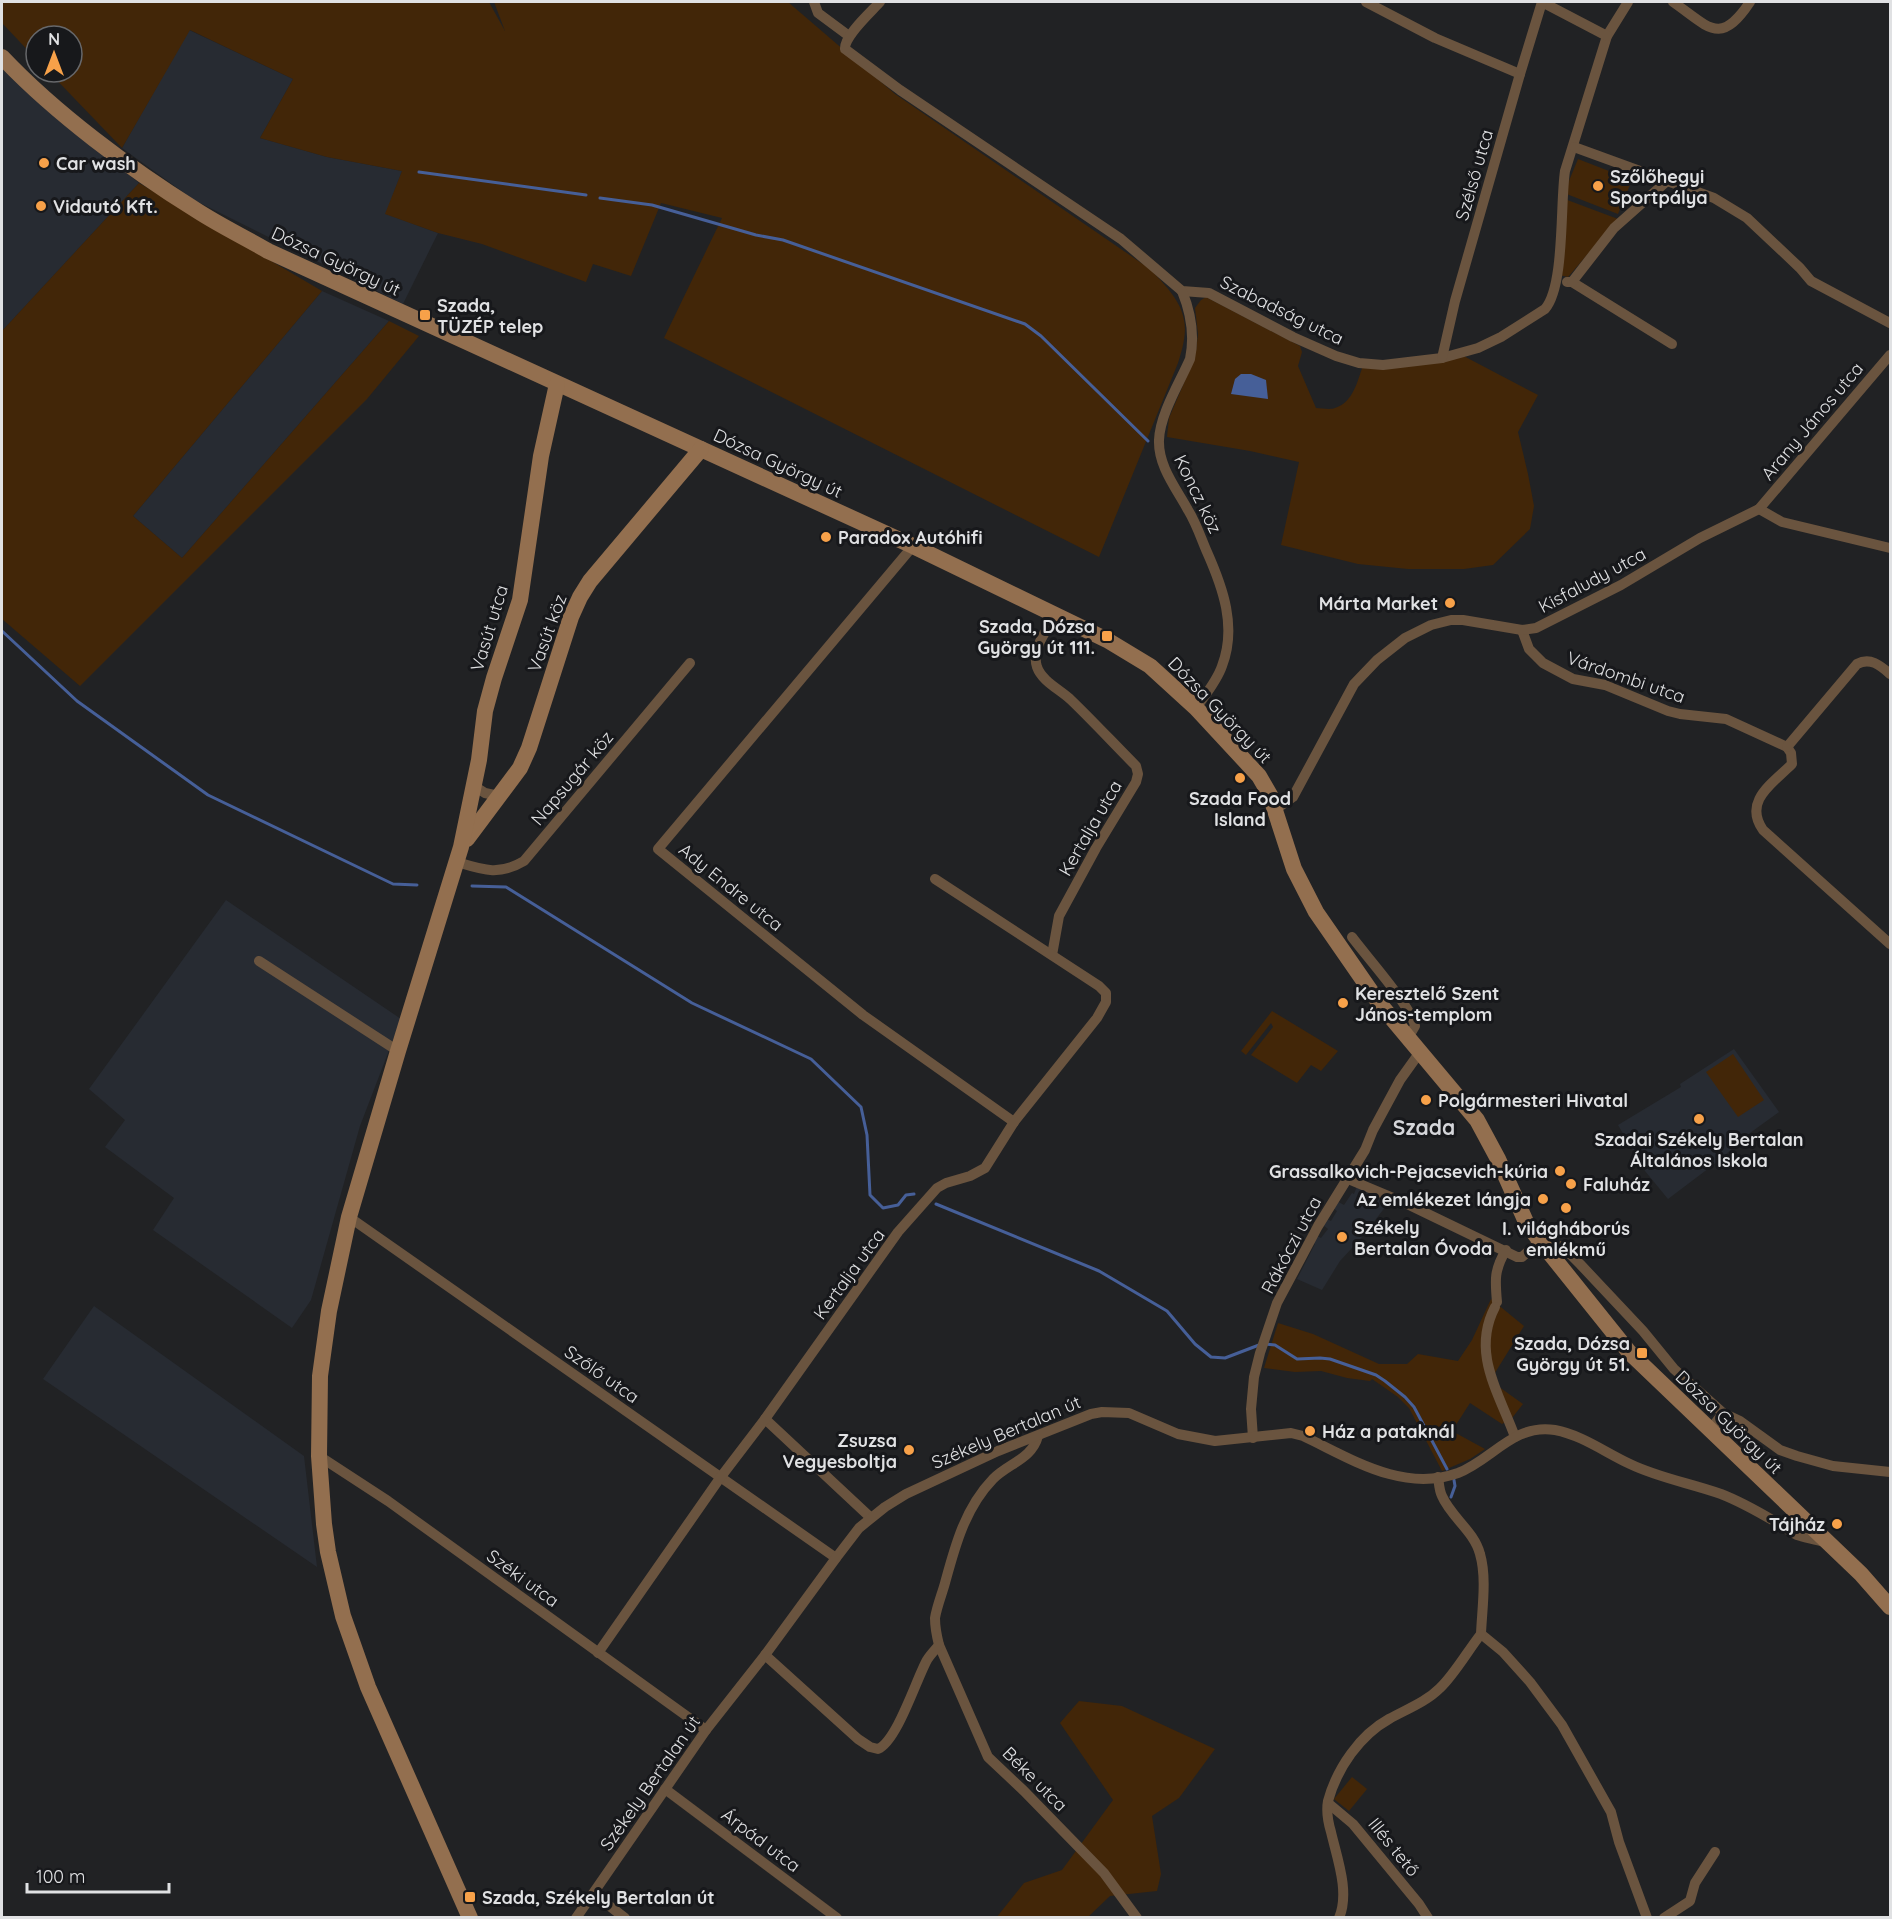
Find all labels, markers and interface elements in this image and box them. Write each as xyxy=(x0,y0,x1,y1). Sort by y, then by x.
north arrow xyxy=(24,24,84,84)
text: N xyxy=(48,29,60,49)
street label: Szélső utca xyxy=(1450,127,1498,223)
place label: Car wash xyxy=(56,152,136,175)
marker: Car wash xyxy=(37,156,51,170)
place label: Szőlőhegyi Sportpálya xyxy=(1610,165,1708,209)
marker: Szőlőhegyi Sportpálya xyxy=(1591,179,1605,193)
place label: Vidautó Kft. xyxy=(53,195,158,218)
marker: Vidautó Kft. xyxy=(34,199,48,213)
street label: Dózsa György út xyxy=(268,221,404,301)
street label: Szabadság utca xyxy=(1217,270,1347,350)
place label: Szada, TÜZÉP telep xyxy=(437,294,543,338)
marker: Szada, TÜZÉP telep xyxy=(418,308,432,322)
street label: Arany János utca xyxy=(1756,357,1868,485)
street label: Dózsa György út xyxy=(710,423,846,503)
street label: Koncz köz xyxy=(1169,451,1227,537)
place label: Paradox Autóhifi xyxy=(838,526,983,549)
marker: Paradox Autóhifi xyxy=(819,530,833,544)
street label: Kisfaludy utca xyxy=(1534,542,1650,618)
street label: Vasút utca xyxy=(465,582,513,674)
street label: Vasút köz xyxy=(522,591,572,675)
place label: Márta Market xyxy=(1319,592,1438,615)
marker: Márta Market xyxy=(1443,596,1457,610)
place label: Szada, Dózsa György út 111. xyxy=(978,615,1095,659)
marker: Szada, Dózsa György út 111. xyxy=(1100,629,1114,643)
street label: Várdombi utca xyxy=(1564,646,1688,708)
street label: Dózsa György út xyxy=(1163,652,1277,768)
street label: Napsugár köz xyxy=(526,726,618,830)
marker: Szada Food Island xyxy=(1233,771,1247,785)
street label: Kertalja utca xyxy=(1053,776,1127,880)
place label: Szada Food Island xyxy=(1189,787,1291,831)
street label: Ady Endre utca xyxy=(674,838,788,936)
place label: Keresztelő Szent János-templom xyxy=(1355,982,1499,1026)
marker: Keresztelő Szent János-templom xyxy=(1336,996,1350,1010)
place label: Polgármesteri Hivatal xyxy=(1438,1089,1628,1112)
marker: Polgármesteri Hivatal xyxy=(1419,1093,1433,1107)
marker: Szadai Székely Bertalan Általános Iskola xyxy=(1692,1112,1706,1126)
district label: Szada xyxy=(1393,1114,1455,1140)
place label: Szadai Székely Bertalan Általános Iskola xyxy=(1595,1128,1803,1172)
place label: Grassalkovich-Pejacsevich-kúria xyxy=(1269,1160,1548,1183)
marker: Grassalkovich-Pejacsevich-kúria xyxy=(1553,1164,1567,1178)
place label: Faluház xyxy=(1583,1173,1650,1196)
marker: Faluház xyxy=(1564,1177,1578,1191)
place label: Az emlékezet lángja xyxy=(1356,1188,1531,1211)
street label: Rákóczi utca xyxy=(1256,1192,1326,1298)
marker: Az emlékezet lángja xyxy=(1536,1192,1550,1206)
marker: I. világháborús emlékmű xyxy=(1559,1201,1573,1215)
place label: Székely Bertalan Óvoda xyxy=(1354,1216,1492,1260)
place label: I. világháborús emlékmű xyxy=(1502,1217,1630,1261)
street label: Kertalja utca xyxy=(808,1224,890,1324)
marker: Székely Bertalan Óvoda xyxy=(1335,1230,1349,1244)
place label: Szada, Dózsa György út 51. xyxy=(1514,1332,1630,1376)
street label: Szőlő utca xyxy=(560,1340,644,1408)
marker: Szada, Dózsa György út 51. xyxy=(1635,1346,1649,1360)
street label: Dózsa György út xyxy=(1671,1365,1787,1479)
street label: Székely Bertalan út xyxy=(928,1390,1084,1474)
place label: Ház a pataknál xyxy=(1322,1420,1455,1443)
marker: Ház a pataknál xyxy=(1303,1424,1317,1438)
place label: Zsuzsa Vegyesboltja xyxy=(782,1429,897,1473)
marker: Zsuzsa Vegyesboltja xyxy=(902,1443,916,1457)
place label: Tájház xyxy=(1769,1513,1825,1536)
marker: Tájház xyxy=(1830,1517,1844,1531)
street label: Széki utca xyxy=(482,1544,564,1612)
street label: Székely Bertalan út xyxy=(595,1711,705,1855)
street label: Béke utca xyxy=(998,1742,1072,1816)
street label: Árpád utca xyxy=(717,1803,805,1877)
street label: Illés tető xyxy=(1363,1813,1425,1881)
scale bar xyxy=(27,1856,170,1894)
text: 100 m xyxy=(36,1865,85,1888)
place label: Szada, Székely Bertalan út xyxy=(482,1886,715,1909)
marker: Szada, Székely Bertalan út xyxy=(463,1890,477,1904)

